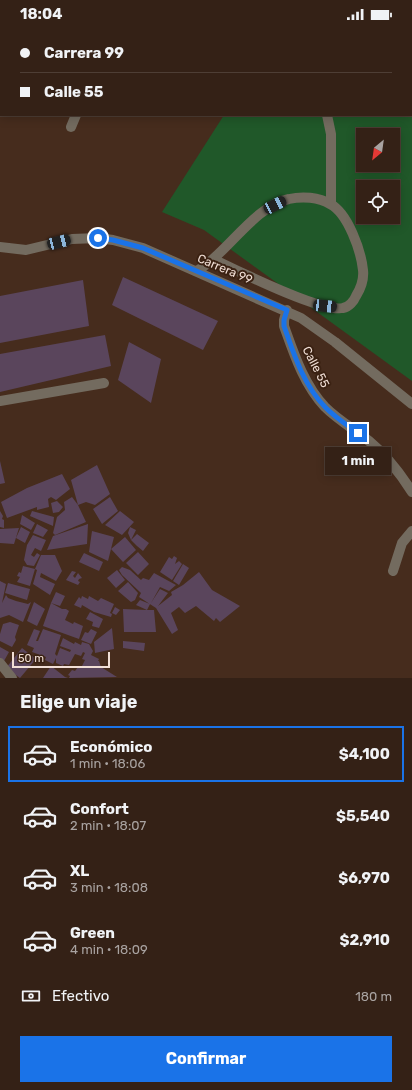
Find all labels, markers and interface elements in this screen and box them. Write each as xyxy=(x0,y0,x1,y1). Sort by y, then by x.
text: 18:04 xyxy=(20,5,62,23)
text: Carrera 99 xyxy=(44,44,124,62)
text: Calle 55 xyxy=(44,83,103,101)
north arrow xyxy=(356,128,400,172)
map controls xyxy=(356,128,400,224)
button: locate xyxy=(356,180,400,224)
car xyxy=(262,194,288,216)
route start xyxy=(89,229,107,247)
car xyxy=(46,233,72,251)
street label: Carrera 99 xyxy=(195,251,255,287)
car xyxy=(312,299,338,313)
street label: Calle 55 xyxy=(300,344,332,390)
route end xyxy=(349,424,367,442)
callout: 1 min xyxy=(325,447,391,475)
text: 1 min xyxy=(341,453,375,468)
scale bar xyxy=(12,650,110,669)
text: 50 m xyxy=(18,652,44,665)
text: Elige un viaje xyxy=(20,691,137,713)
icon: car xyxy=(22,736,58,772)
text: Económico xyxy=(70,738,152,756)
text: $4,100 xyxy=(339,745,390,763)
text: 1 min · 18:06 xyxy=(70,756,145,771)
icon: car xyxy=(22,798,58,834)
text: Confort xyxy=(70,800,129,818)
text: $5,540 xyxy=(336,807,390,825)
text: 2 min · 18:07 xyxy=(70,818,146,833)
icon: car xyxy=(22,860,58,896)
text: XL xyxy=(70,862,89,880)
text: $6,970 xyxy=(338,869,390,887)
text: 3 min · 18:08 xyxy=(70,880,148,895)
icon: car xyxy=(22,922,58,958)
text: Green xyxy=(70,924,115,942)
text: $2,910 xyxy=(339,931,390,949)
text: 4 min · 18:09 xyxy=(70,942,148,957)
icon: cash xyxy=(20,985,42,1007)
text: Efectivo xyxy=(52,987,109,1005)
text: 180 m xyxy=(355,989,392,1004)
button: Confirmar xyxy=(20,1036,392,1082)

